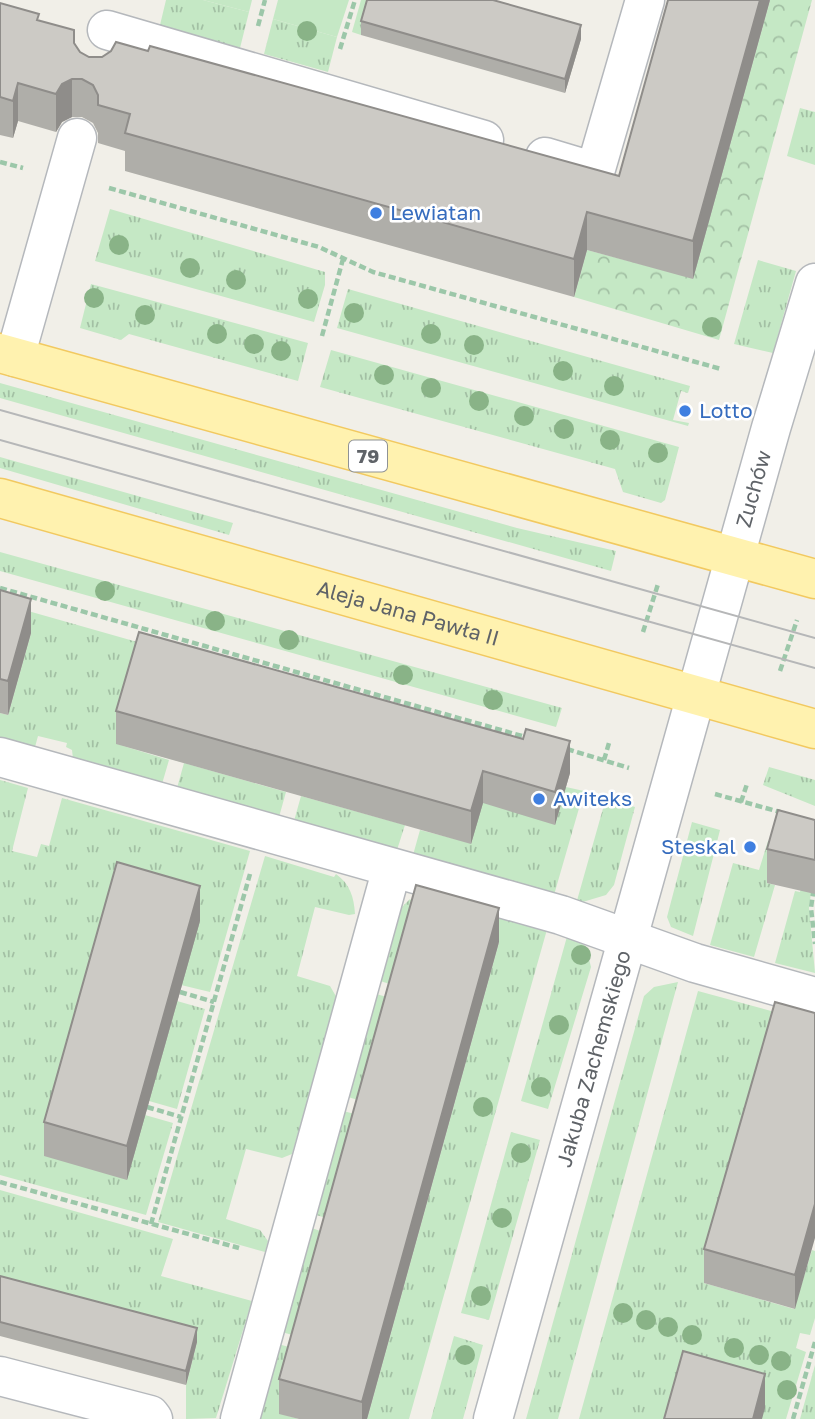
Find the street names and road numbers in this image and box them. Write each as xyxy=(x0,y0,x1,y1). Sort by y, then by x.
road number: 79 xyxy=(349,440,387,471)
street label: Zuchów xyxy=(730,447,776,530)
street label: Aleja Jana Pawła II xyxy=(314,574,502,651)
street label: Jakuba Zachemskiego xyxy=(550,947,636,1170)

